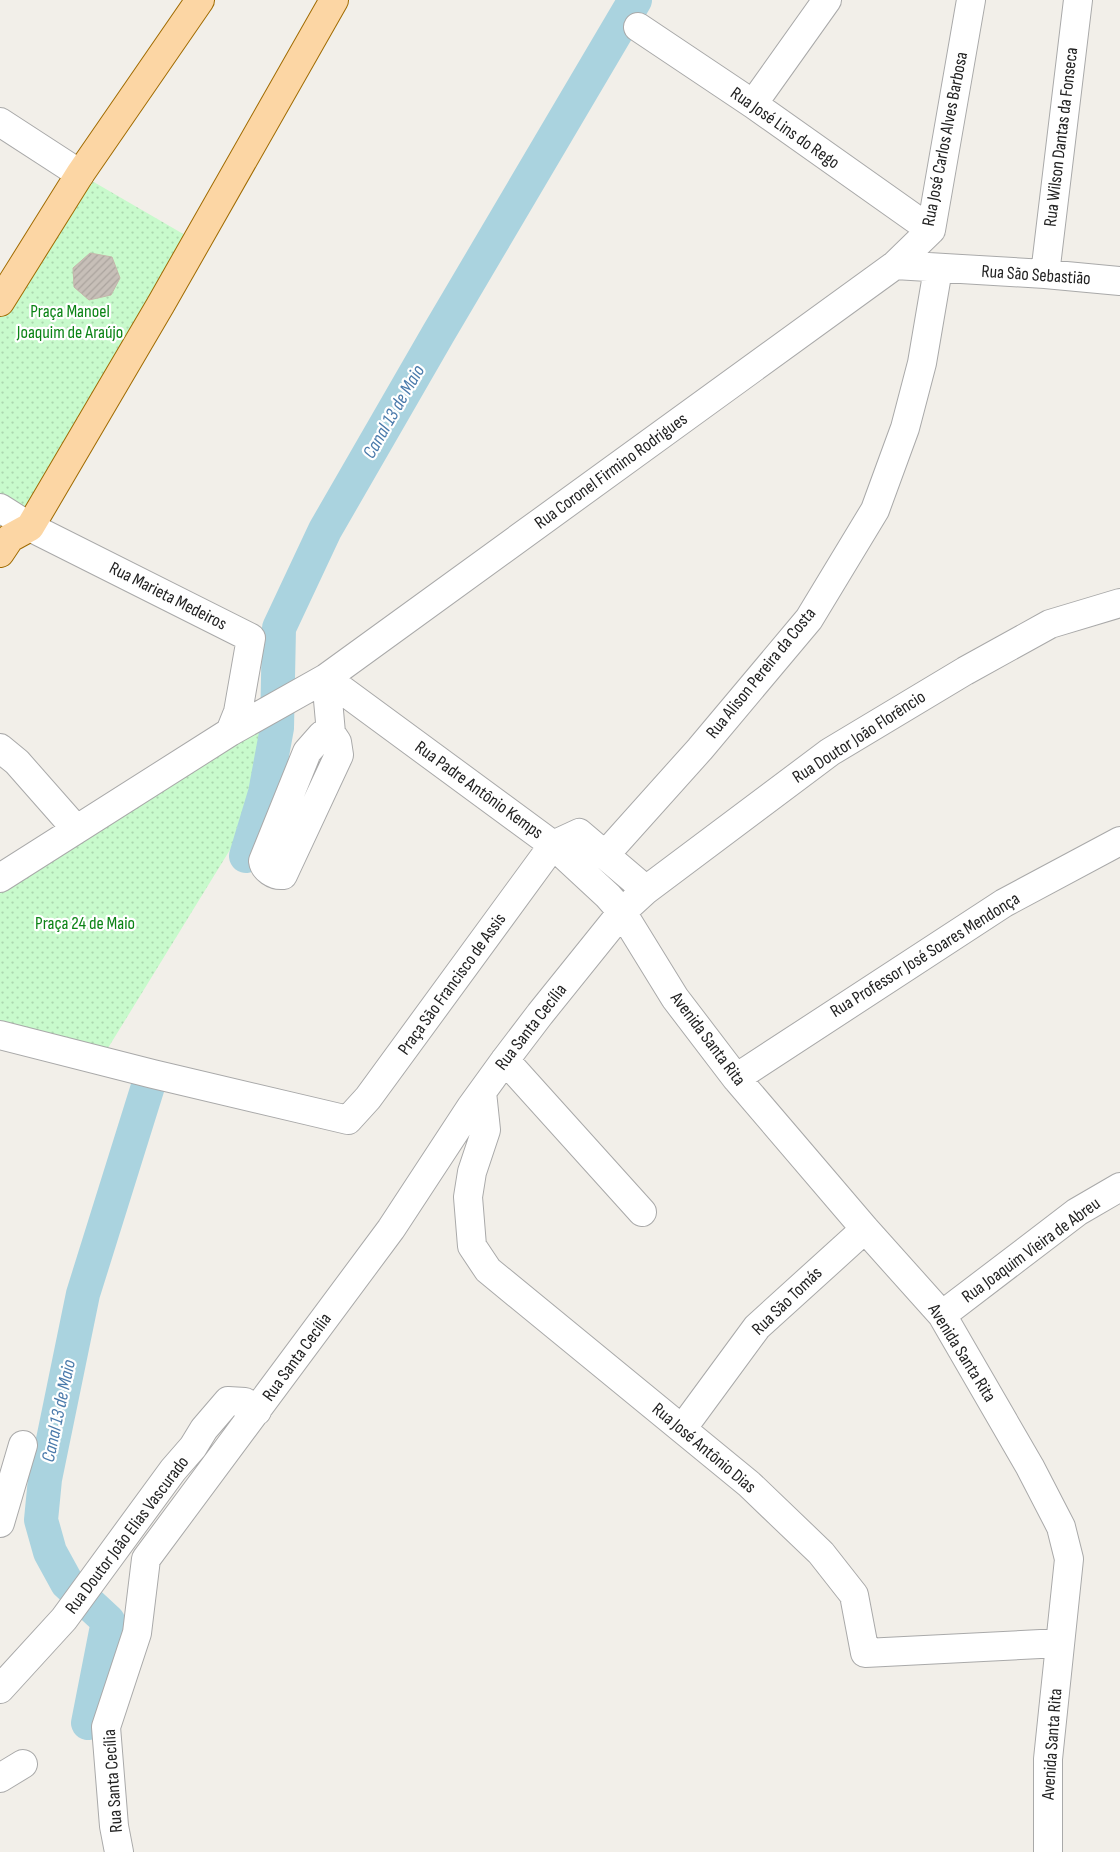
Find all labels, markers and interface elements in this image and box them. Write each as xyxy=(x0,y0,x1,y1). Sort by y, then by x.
street label: Rua Wilson Dantas da Fonseca xyxy=(1040,46,1082,228)
street label: Rua José Carlos Alves Barbosa xyxy=(918,50,972,228)
street label: Rua José Lins do Rego xyxy=(726,83,844,173)
street label: Rua São Sebastião xyxy=(981,261,1091,289)
park label: Praça Manoel Joaquim de Araújo xyxy=(16,301,123,343)
water label: Canal 13 de Maio xyxy=(358,361,430,463)
street label: Rua Coronel Firmino Rodrigues xyxy=(531,409,691,533)
street label: Rua Marieta Medeiros xyxy=(106,557,230,635)
street label: Rua Alison Pereira da Costa xyxy=(702,603,820,743)
street label: Rua Doutor João Florêncio xyxy=(789,686,929,788)
street label: Rua Padre Antônio Kemps xyxy=(411,737,547,843)
street label: Rua Professor José Soares Mendonça xyxy=(826,888,1024,1022)
street label: Praça São Francisco de Assis xyxy=(394,909,510,1059)
park label: Praça 24 de Maio xyxy=(35,913,135,934)
street label: Rua Santa Cecília xyxy=(491,980,571,1074)
street label: Avenida Santa Rita xyxy=(665,987,750,1090)
street label: Rua Joaquim Vieira de Abreu xyxy=(958,1193,1104,1307)
street label: Rua São Tomás xyxy=(748,1262,826,1340)
street label: Avenida Santa Rita xyxy=(923,1299,1000,1406)
street label: Rua Santa Cecília xyxy=(258,1309,336,1405)
water label: Canal 13 de Maio xyxy=(37,1357,81,1464)
street label: Rua José Antônio Dias xyxy=(648,1398,760,1498)
street label: Rua Doutor João Elias Vascurado xyxy=(61,1452,193,1618)
street label: Avenida Santa Rita xyxy=(1038,1688,1066,1801)
street label: Rua Santa Cecília xyxy=(99,1729,127,1833)

